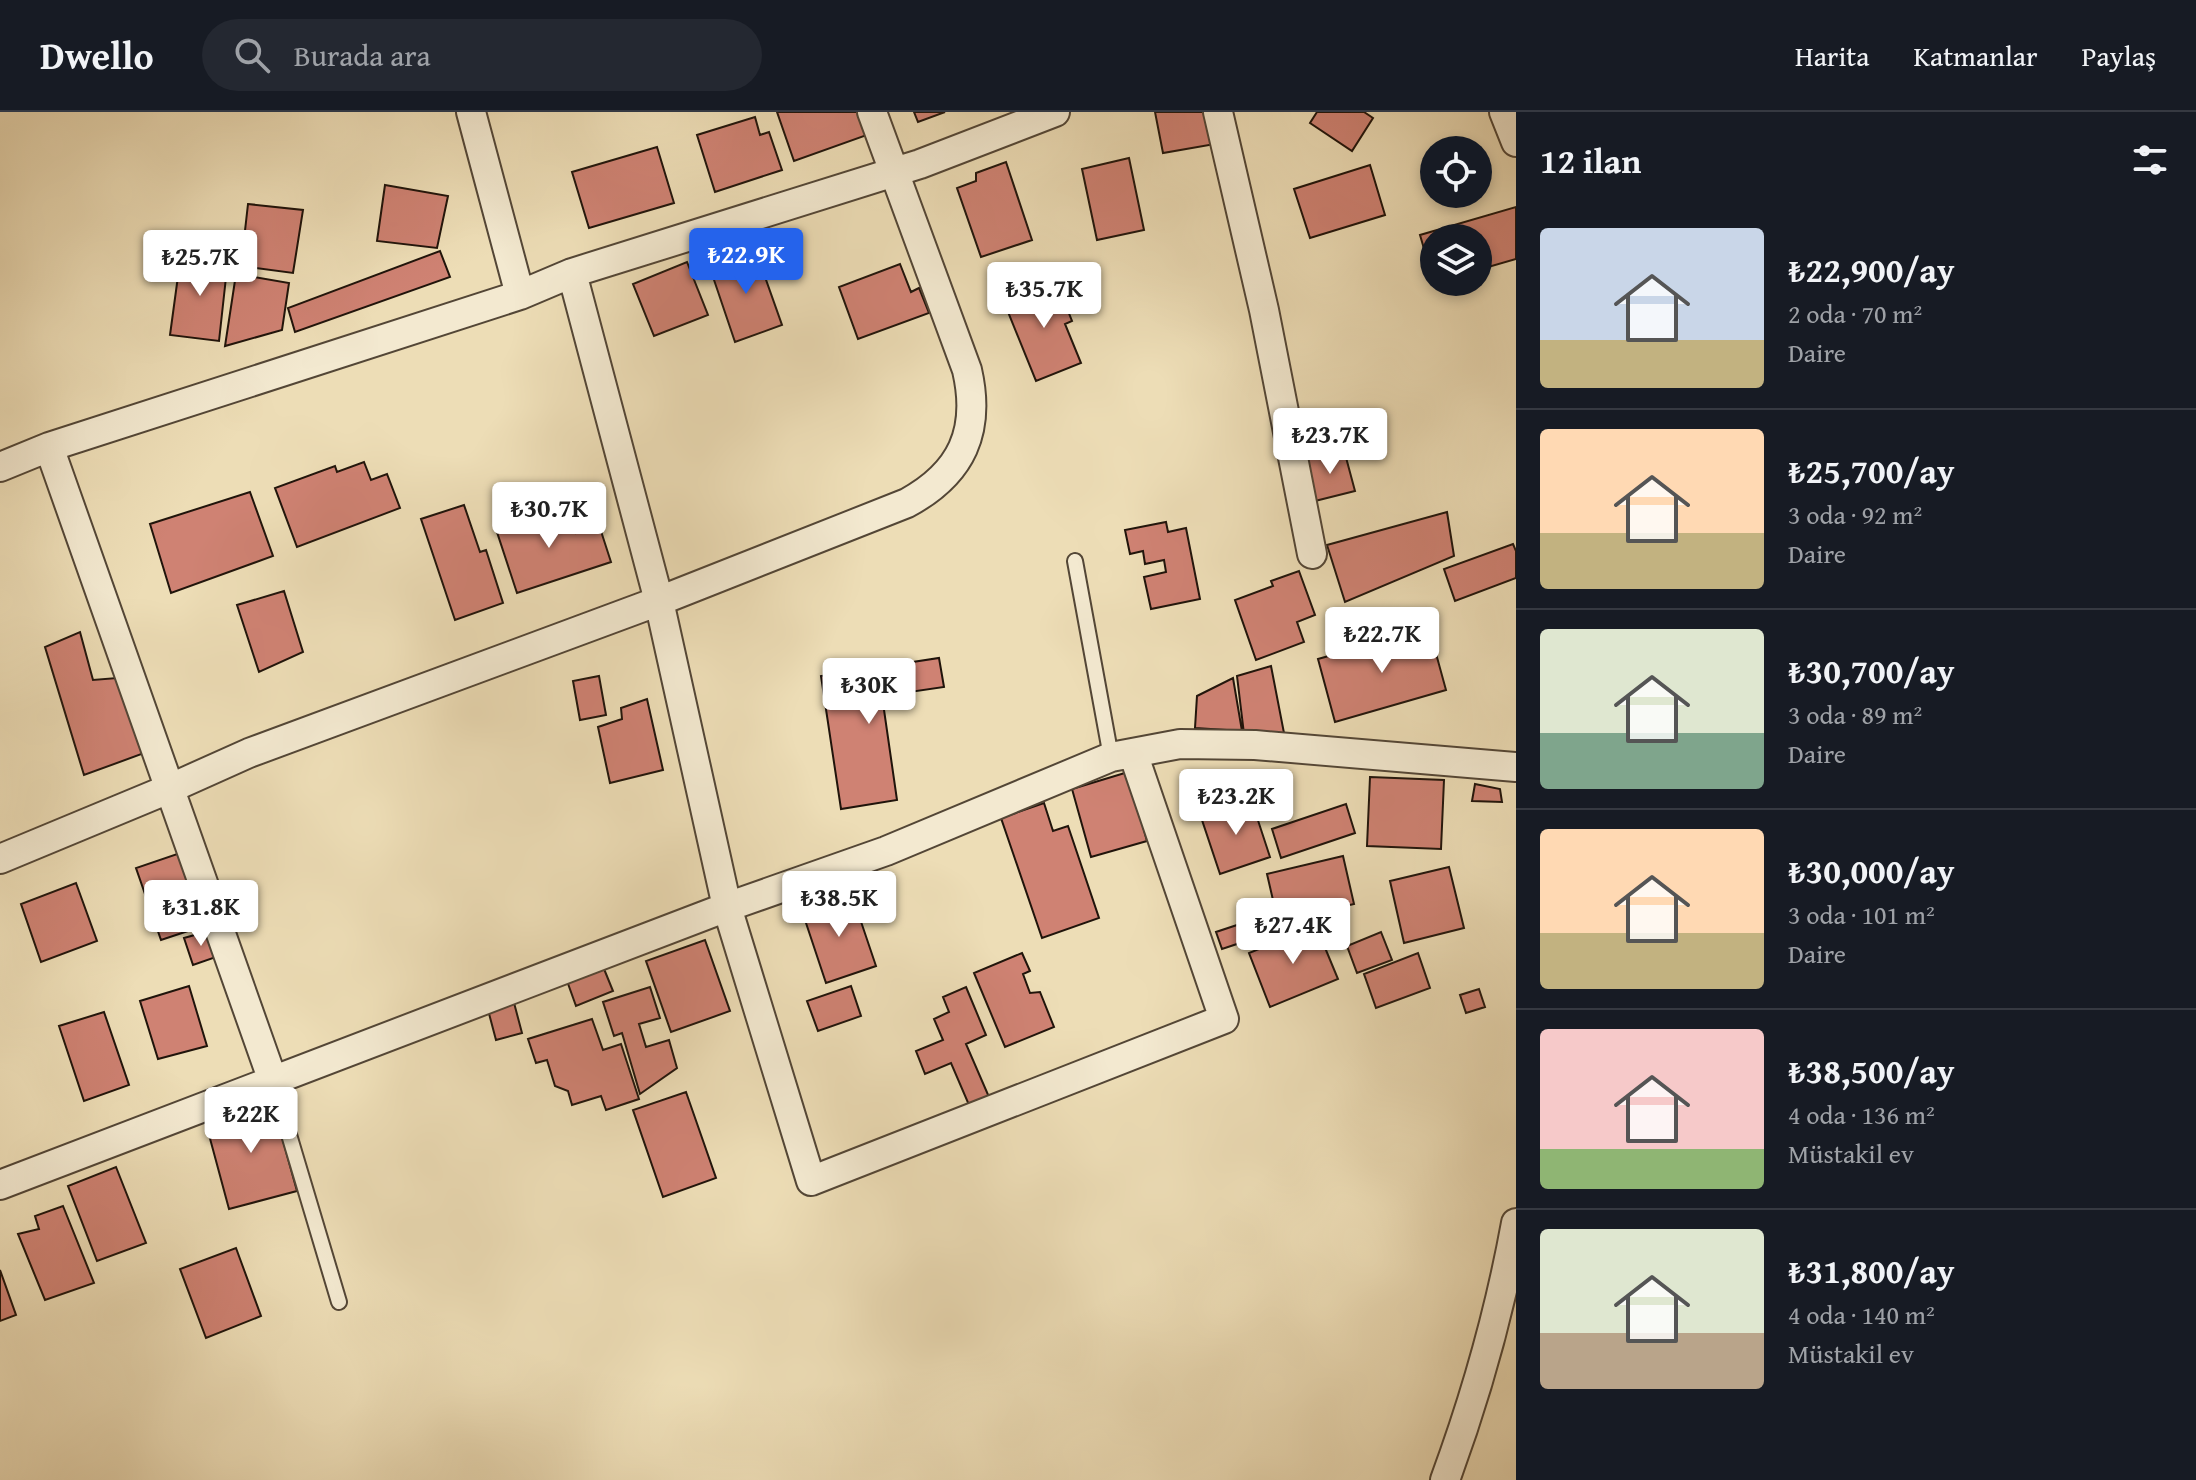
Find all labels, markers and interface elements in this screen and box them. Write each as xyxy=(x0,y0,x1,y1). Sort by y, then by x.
search box xyxy=(202,19,762,91)
text: Dwello xyxy=(40,27,154,83)
icon: search xyxy=(230,33,274,77)
text: Burada ara xyxy=(294,33,431,77)
text: Harita xyxy=(1795,35,1869,76)
text: Katmanlar xyxy=(1913,35,2038,76)
text: Paylaş xyxy=(2082,35,2156,76)
map controls xyxy=(1420,136,1492,296)
button: locate xyxy=(1420,136,1492,208)
text: 12 ilan xyxy=(1540,136,1641,185)
icon: filters xyxy=(2128,138,2172,182)
button: layers xyxy=(1420,224,1492,296)
pin: ₺22.9K xyxy=(681,228,811,296)
pin: ₺25.7K xyxy=(135,230,265,298)
text: ₺22.9K xyxy=(707,234,785,273)
text: ₺25.7K xyxy=(161,236,239,275)
text: ₺22,900/ay xyxy=(1788,245,1954,294)
icon: home xyxy=(1604,260,1700,356)
pin: ₺35.7K xyxy=(979,262,1109,330)
text: ₺35.7K xyxy=(1005,268,1083,307)
text: 2 oda · 70 m² xyxy=(1788,294,1922,333)
text: Daire xyxy=(1788,333,1846,372)
pin: ₺23.7K xyxy=(1265,408,1395,476)
text: ₺23.7K xyxy=(1291,414,1369,453)
text: ₺25,700/ay xyxy=(1788,446,1954,495)
icon: home xyxy=(1604,461,1700,557)
pin: ₺30.7K xyxy=(484,482,614,550)
text: ₺30.7K xyxy=(510,488,588,527)
text: 3 oda · 92 m² xyxy=(1788,495,1922,534)
text: Daire xyxy=(1788,534,1846,573)
pin: ₺22.7K xyxy=(1317,607,1447,675)
text: ₺22.7K xyxy=(1343,613,1421,652)
text: ₺30,700/ay xyxy=(1788,646,1954,695)
pin: ₺30K xyxy=(822,658,916,726)
icon: home xyxy=(1604,661,1700,757)
text: ₺30K xyxy=(841,664,897,703)
text: 3 oda · 89 m² xyxy=(1788,695,1922,734)
text: Daire xyxy=(1788,734,1846,773)
pin: ₺23.2K xyxy=(1171,769,1301,837)
text: ₺23.2K xyxy=(1197,775,1275,814)
text: ₺30,000/ay xyxy=(1788,846,1954,895)
icon: home xyxy=(1604,861,1700,957)
pin: ₺38.5K xyxy=(774,871,904,939)
text: ₺38.5K xyxy=(800,877,878,916)
pin: ₺31.8K xyxy=(136,880,266,948)
text: ₺31.8K xyxy=(162,886,240,925)
text: 3 oda · 101 m² xyxy=(1788,895,1935,934)
pin: ₺27.4K xyxy=(1228,898,1358,966)
text: ₺27.4K xyxy=(1254,904,1332,943)
text: Daire xyxy=(1788,934,1846,973)
text: ₺38,500/ay xyxy=(1788,1046,1954,1095)
icon: home xyxy=(1604,1061,1700,1157)
pin: ₺22K xyxy=(204,1087,298,1155)
text: ₺22K xyxy=(223,1093,279,1132)
text: 4 oda · 136 m² xyxy=(1788,1095,1935,1134)
text: Müstakil ev xyxy=(1788,1134,1914,1173)
text: ₺31,800/ay xyxy=(1788,1246,1954,1295)
icon: home xyxy=(1604,1261,1700,1357)
text: 4 oda · 140 m² xyxy=(1788,1295,1935,1334)
text: Müstakil ev xyxy=(1788,1334,1914,1373)

